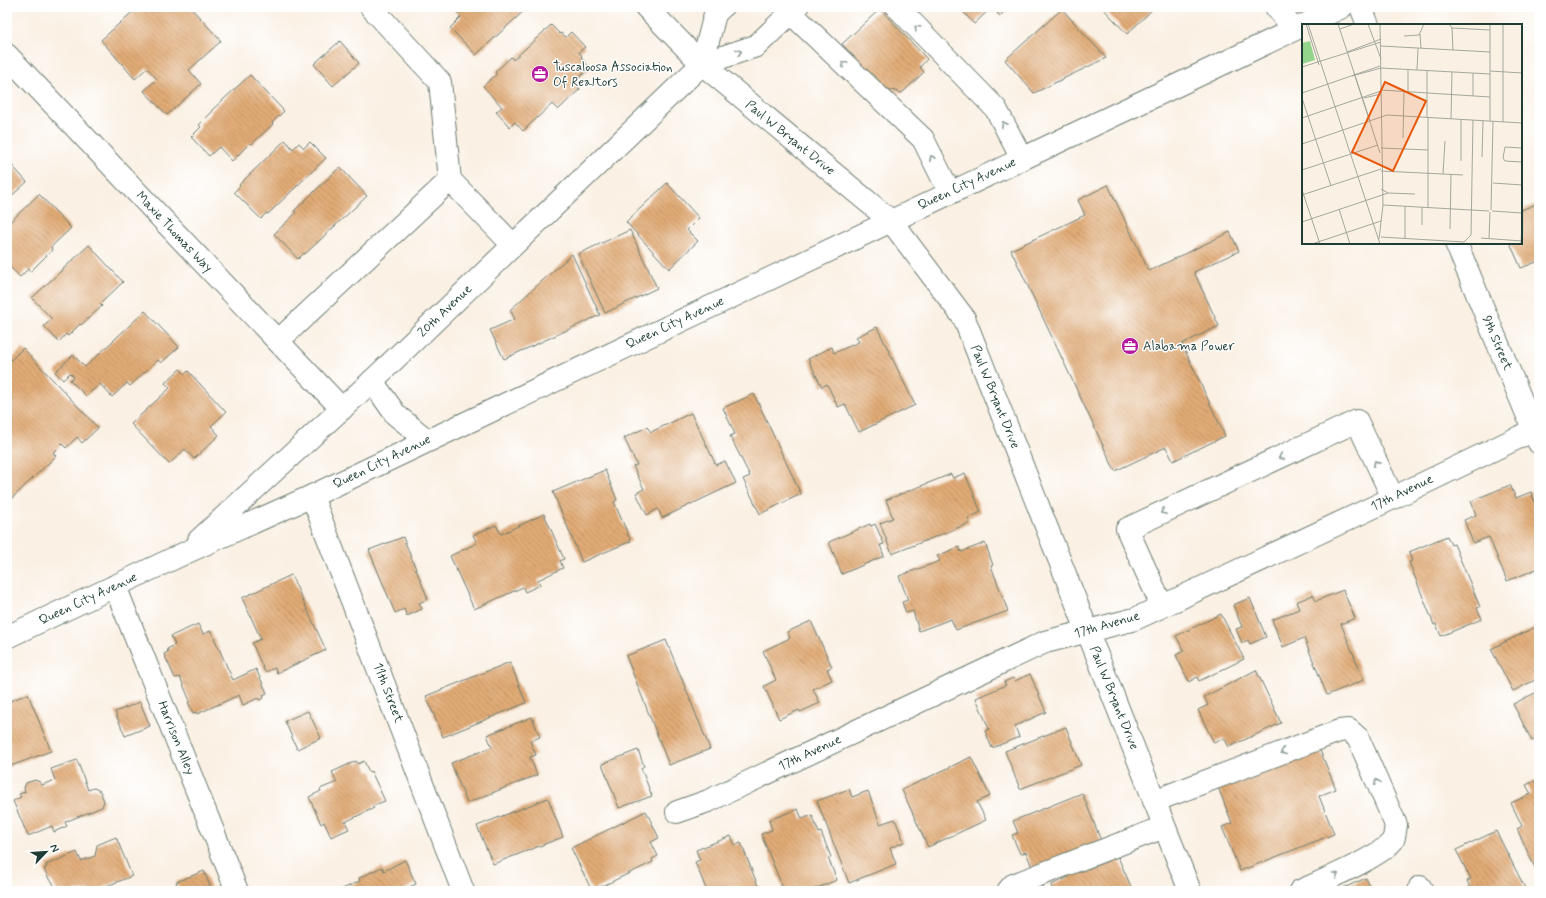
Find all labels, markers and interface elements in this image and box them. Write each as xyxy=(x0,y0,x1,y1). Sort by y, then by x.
inset map xyxy=(1302,24,1522,244)
one-way arrow xyxy=(914,25,922,33)
one-way arrow xyxy=(735,48,742,57)
place label: Tuscaloosa Association Of Realtors xyxy=(553,59,673,91)
one-way arrow xyxy=(841,61,849,69)
office icon: Tuscaloosa Association Of Realtors xyxy=(530,64,550,84)
street label: Paul W Bryant Drive xyxy=(742,97,838,179)
one-way arrow xyxy=(1001,121,1009,128)
street label: Queen City Avenue xyxy=(915,154,1019,214)
one-way arrow xyxy=(930,155,937,162)
street label: Maxie Thomas Way xyxy=(132,188,216,276)
street label: 20th Avenue xyxy=(414,281,476,341)
street label: Queen City Avenue xyxy=(623,293,727,353)
street label: 9th Street xyxy=(1478,313,1516,373)
office icon: Alabama Power xyxy=(1120,336,1140,356)
place label: Alabama Power xyxy=(1143,338,1236,355)
street label: Paul W Bryant Drive xyxy=(966,343,1024,452)
street label: Queen City Avenue xyxy=(330,431,434,493)
one-way arrow xyxy=(1277,452,1285,460)
one-way arrow xyxy=(1373,459,1381,467)
street label: 17th Avenue xyxy=(1368,471,1436,515)
one-way arrow xyxy=(1160,507,1167,515)
street label: Queen City Avenue xyxy=(36,569,140,629)
street label: 17th Avenue xyxy=(1072,608,1142,642)
street label: Paul W Bryant Drive xyxy=(1085,644,1143,753)
street label: 11th Street xyxy=(369,661,407,726)
street label: Harrison Alley xyxy=(153,698,199,778)
street label: 17th Avenue xyxy=(776,731,844,775)
one-way arrow xyxy=(1279,748,1286,756)
one-way arrow xyxy=(1374,778,1382,786)
north arrow xyxy=(26,832,66,872)
text: N xyxy=(46,842,62,854)
one-way arrow xyxy=(1331,872,1339,880)

